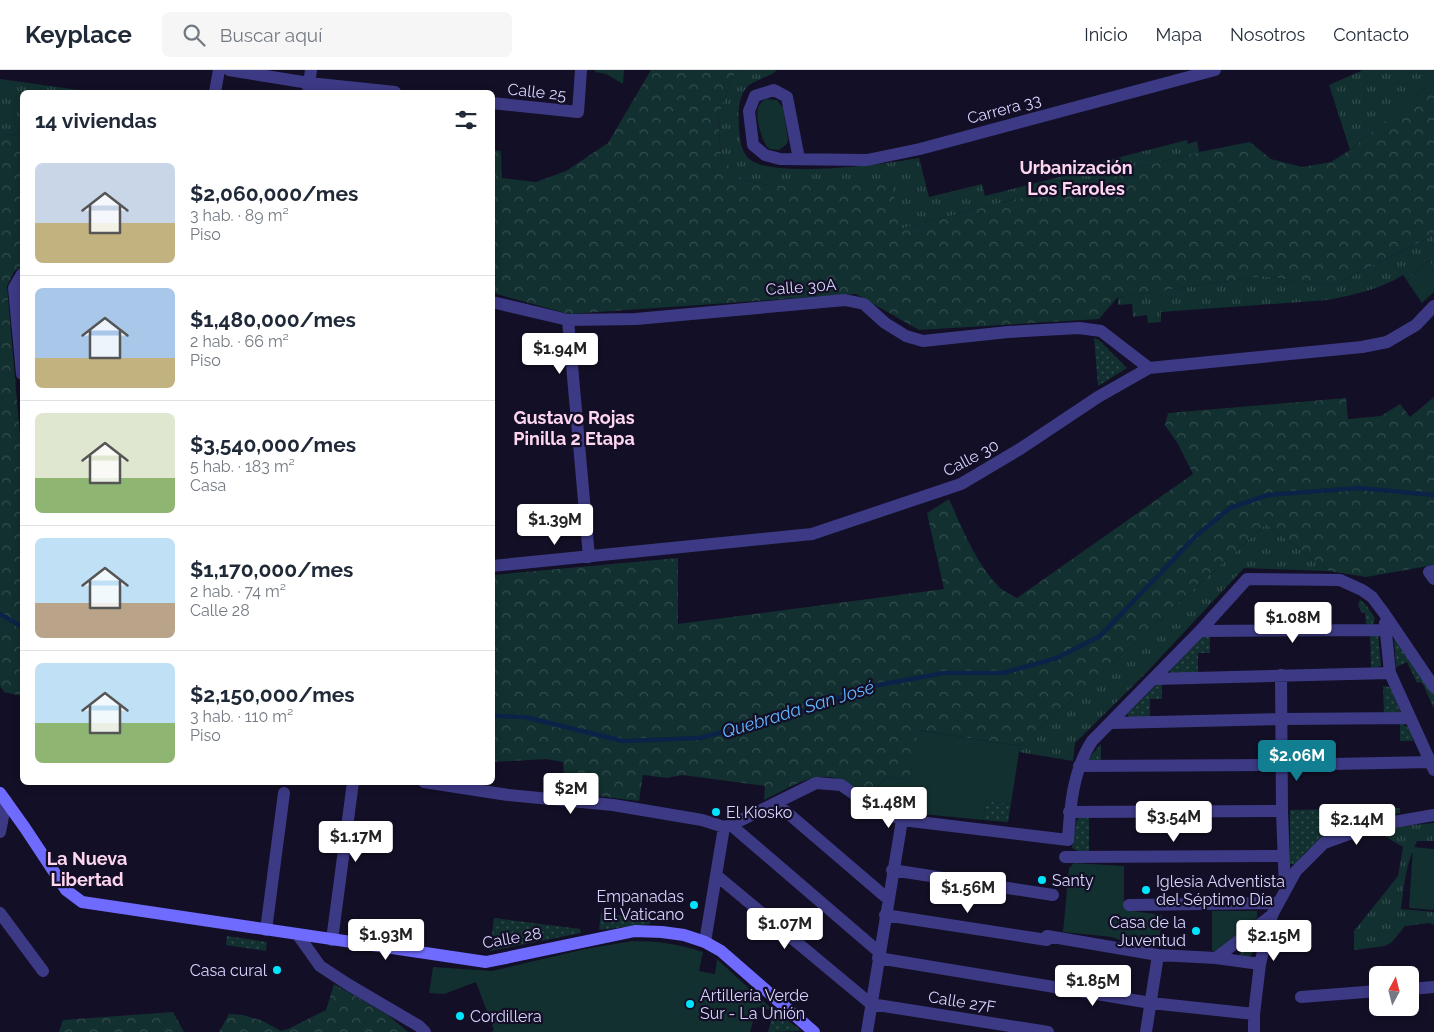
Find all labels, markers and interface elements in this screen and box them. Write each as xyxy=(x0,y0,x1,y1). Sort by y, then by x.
search box xyxy=(162,12,512,57)
text: Keyplace xyxy=(25,20,132,49)
icon: search xyxy=(180,21,208,49)
text: Buscar aquí xyxy=(220,24,322,46)
text: Inicio xyxy=(1084,24,1128,45)
text: Mapa xyxy=(1156,24,1202,45)
text: Nosotros xyxy=(1230,24,1305,45)
text: Contacto xyxy=(1333,24,1409,45)
street label: Calle 25 xyxy=(507,79,568,105)
street label: Carrera 33 xyxy=(965,90,1043,128)
icon: filters xyxy=(452,106,480,134)
text: 14 viviendas xyxy=(35,108,157,133)
district label: Urbanización Los Faroles xyxy=(1019,157,1133,199)
text: $2,060,000/mes xyxy=(190,181,358,206)
icon: home xyxy=(75,183,135,243)
text: 3 hab. · 89 m² xyxy=(190,206,289,225)
text: Piso xyxy=(190,225,221,244)
street label: Calle 30A xyxy=(765,275,837,299)
text: $1,480,000/mes xyxy=(190,307,356,332)
icon: home xyxy=(75,308,135,368)
text: 2 hab. · 66 m² xyxy=(190,332,289,351)
pin: $1.94M xyxy=(519,332,601,375)
text: $1.94M xyxy=(533,339,587,358)
text: Piso xyxy=(190,351,221,370)
district label: Gustavo Rojas Pinilla 2 Etapa xyxy=(513,407,635,449)
text: $3,540,000/mes xyxy=(190,432,356,457)
icon: home xyxy=(75,433,135,493)
street label: Calle 30 xyxy=(940,435,1002,481)
text: 5 hab. · 183 m² xyxy=(190,457,295,476)
text: Casa xyxy=(190,476,226,495)
pin: $1.39M xyxy=(514,504,596,546)
text: $1.39M xyxy=(528,510,582,529)
text: $1,170,000/mes xyxy=(190,557,353,582)
icon: home xyxy=(75,558,135,618)
text: 2 hab. · 74 m² xyxy=(190,582,286,601)
text: Calle 28 xyxy=(190,601,250,620)
pin: $1.08M xyxy=(1252,602,1334,644)
text: $1.08M xyxy=(1266,608,1320,627)
water label: Quebrada San José xyxy=(719,676,877,742)
text: $2,150,000/mes xyxy=(190,682,355,707)
icon: home xyxy=(75,683,135,743)
text: 3 hab. · 110 m² xyxy=(190,707,293,726)
text: Piso xyxy=(190,726,221,745)
pin: $2.06M xyxy=(1256,740,1338,782)
text: $2.06M xyxy=(1269,746,1325,765)
pin: $2M xyxy=(547,772,595,815)
text: $2M xyxy=(554,779,588,798)
pin: $1.48M xyxy=(848,786,930,829)
text: $1.48M xyxy=(862,793,916,812)
pin: $3.54M xyxy=(1133,800,1215,843)
place label: El Kiosko xyxy=(726,803,792,822)
pin: $2.14M xyxy=(1316,804,1398,846)
marker: El Kiosko xyxy=(710,806,722,818)
text: $3.54M xyxy=(1147,807,1201,826)
text: $2.14M xyxy=(1330,810,1384,829)
pin: $1.17M xyxy=(315,820,397,863)
text: $1.17M xyxy=(330,827,382,846)
district label: La Nueva Libertad xyxy=(47,848,127,890)
place label: Santy xyxy=(1052,871,1094,890)
pin: $1.56M xyxy=(927,872,1009,914)
place label: Iglesia Adventista del Séptimo Día xyxy=(1156,872,1285,909)
marker: Santy xyxy=(1036,874,1048,886)
text: $1.56M xyxy=(941,878,995,897)
marker: Iglesia Adventista del Séptimo Día xyxy=(1140,884,1152,896)
place label: Empanadas El Vaticano xyxy=(597,887,684,924)
marker: Empanadas El Vaticano xyxy=(688,899,700,911)
pin: $1.07M xyxy=(744,908,826,950)
place label: Casa de la Juventud xyxy=(1109,913,1186,950)
text: $1.07M xyxy=(758,914,812,933)
pin: $1.93M xyxy=(345,918,427,961)
pin: $2.15M xyxy=(1233,920,1315,962)
street label: Calle 28 xyxy=(481,923,543,953)
text: $1.93M xyxy=(359,925,413,944)
marker: Casa de la Juventud xyxy=(1190,925,1202,937)
text: $2.15M xyxy=(1247,926,1301,945)
place label: Casa cural xyxy=(190,961,268,980)
marker: Casa cural xyxy=(271,964,283,976)
pin: $1.85M xyxy=(1052,964,1134,1007)
north arrow xyxy=(1369,966,1419,1016)
map controls xyxy=(1369,966,1419,1016)
text: $1.85M xyxy=(1066,971,1120,990)
place label: Artillería Verde Sur - La Unión xyxy=(700,986,809,1023)
street label: Calle 27F xyxy=(927,987,997,1017)
marker: Artillería Verde Sur - La Unión xyxy=(684,998,696,1010)
place label: Cordillera xyxy=(470,1007,542,1026)
marker: Cordillera xyxy=(454,1010,466,1022)

